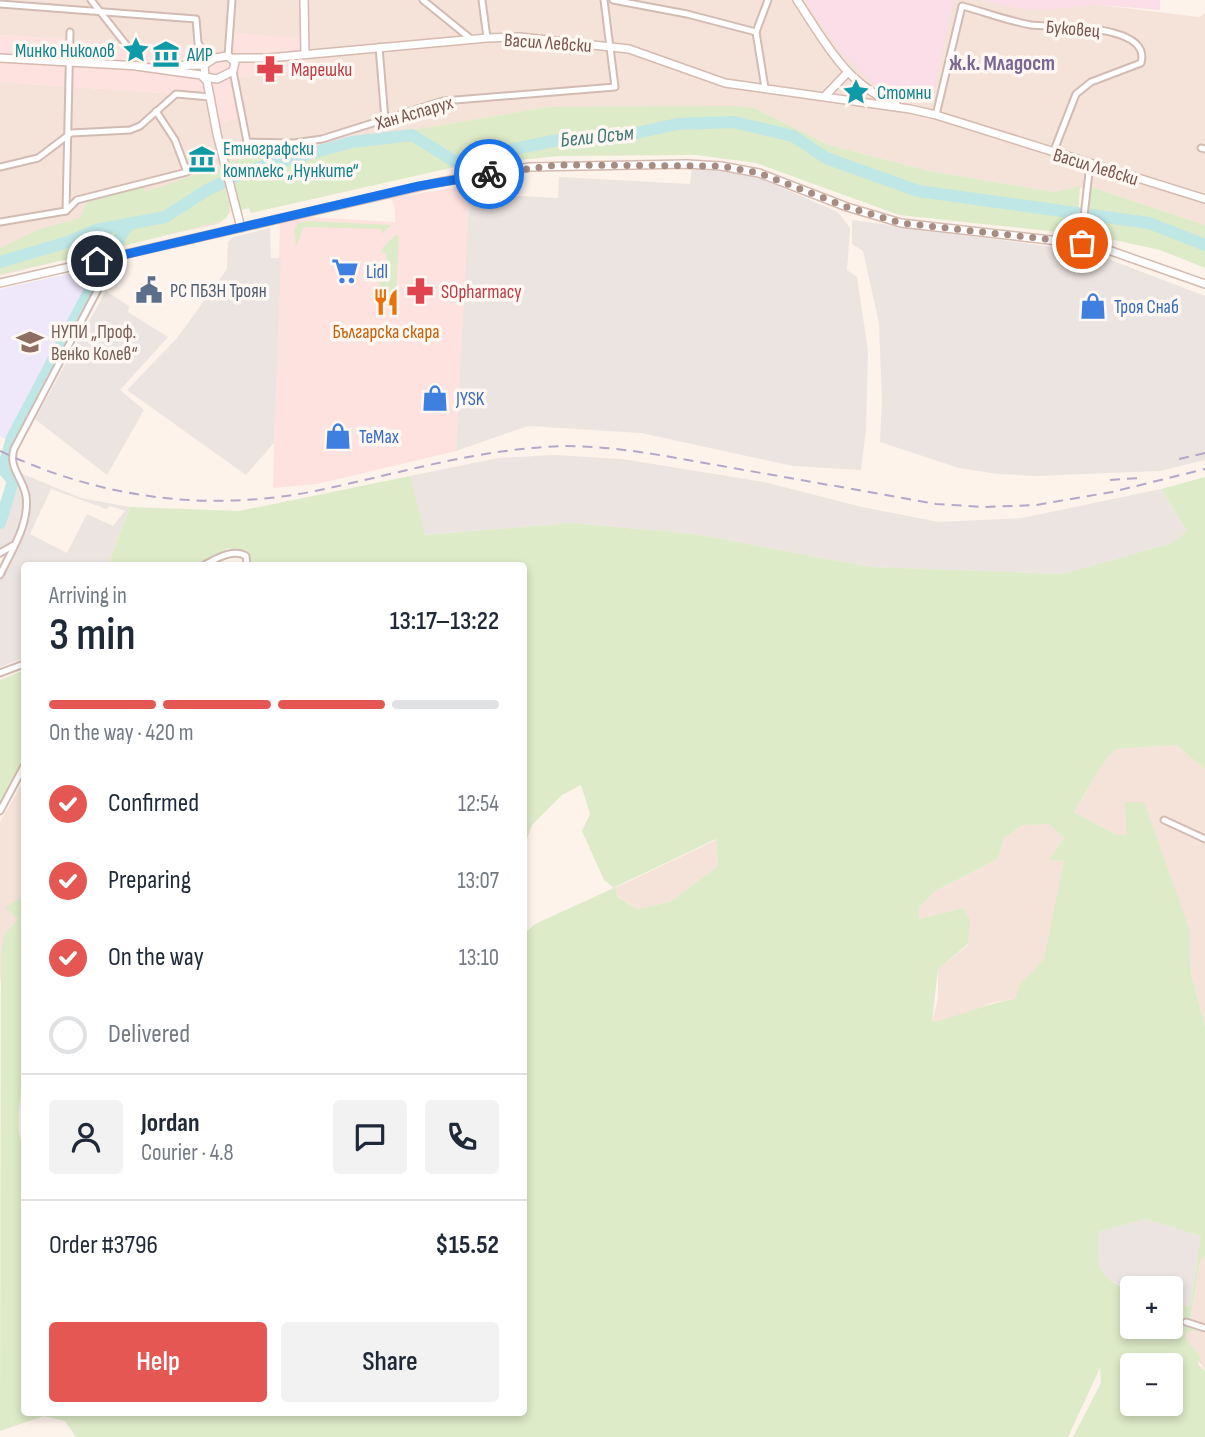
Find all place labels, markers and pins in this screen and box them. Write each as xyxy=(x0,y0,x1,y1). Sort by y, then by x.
place icon: Минко Николов xyxy=(121,35,151,65)
museum icon: АИР xyxy=(151,39,181,69)
place label: Минко Николов xyxy=(15,40,115,63)
place label: АИР xyxy=(186,44,213,67)
pharmacy icon: Марешки xyxy=(255,54,285,84)
place label: Марешки xyxy=(291,59,352,82)
place icon: Стомни xyxy=(841,77,871,107)
place label: Стомни xyxy=(877,82,931,105)
place label: Етнографски комплекс „Нунките“ xyxy=(223,138,359,183)
museum icon: Етнографски комплекс „Нунките“ xyxy=(187,144,217,174)
pin xyxy=(1052,213,1112,273)
pin xyxy=(67,231,127,291)
supermarket icon: Lidl xyxy=(330,256,360,286)
place label: Lidl xyxy=(366,261,388,284)
public building icon: РС ПБЗН Троян xyxy=(134,275,164,305)
pharmacy icon: SOpharmacy xyxy=(405,276,435,306)
place label: РС ПБЗН Троян xyxy=(170,280,267,303)
place label: SOpharmacy xyxy=(441,281,522,304)
restaurant icon: Българска скара xyxy=(371,287,401,317)
shop icon: Троя Снаб xyxy=(1078,291,1108,321)
place label: Троя Снаб xyxy=(1114,296,1179,319)
place label: НУПИ „Проф. Венко Колев“ xyxy=(51,321,138,366)
place label: Българска скара xyxy=(332,321,440,344)
school or university icon: НУПИ „Проф. Венко Колев“ xyxy=(15,327,45,357)
shop icon: JYSK xyxy=(420,383,450,413)
place label: JYSK xyxy=(455,388,485,411)
shop icon: ТеМах xyxy=(323,421,353,451)
place label: ТеМах xyxy=(359,426,399,449)

